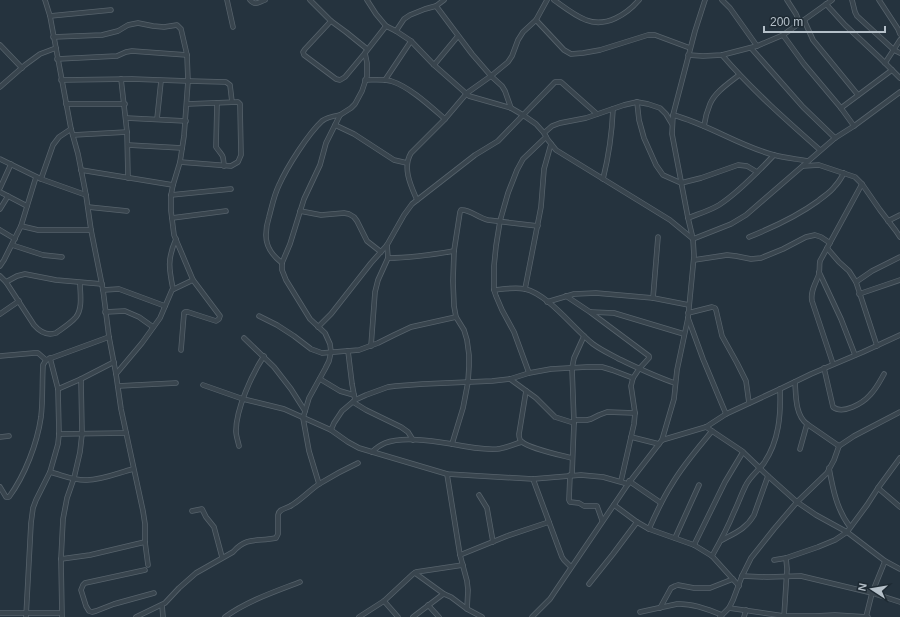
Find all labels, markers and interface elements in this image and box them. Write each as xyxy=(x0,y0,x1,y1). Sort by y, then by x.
scale bar xyxy=(764,8,885,34)
text: 200 m xyxy=(770,15,803,29)
north arrow xyxy=(852,569,892,609)
text: N xyxy=(856,582,869,592)

